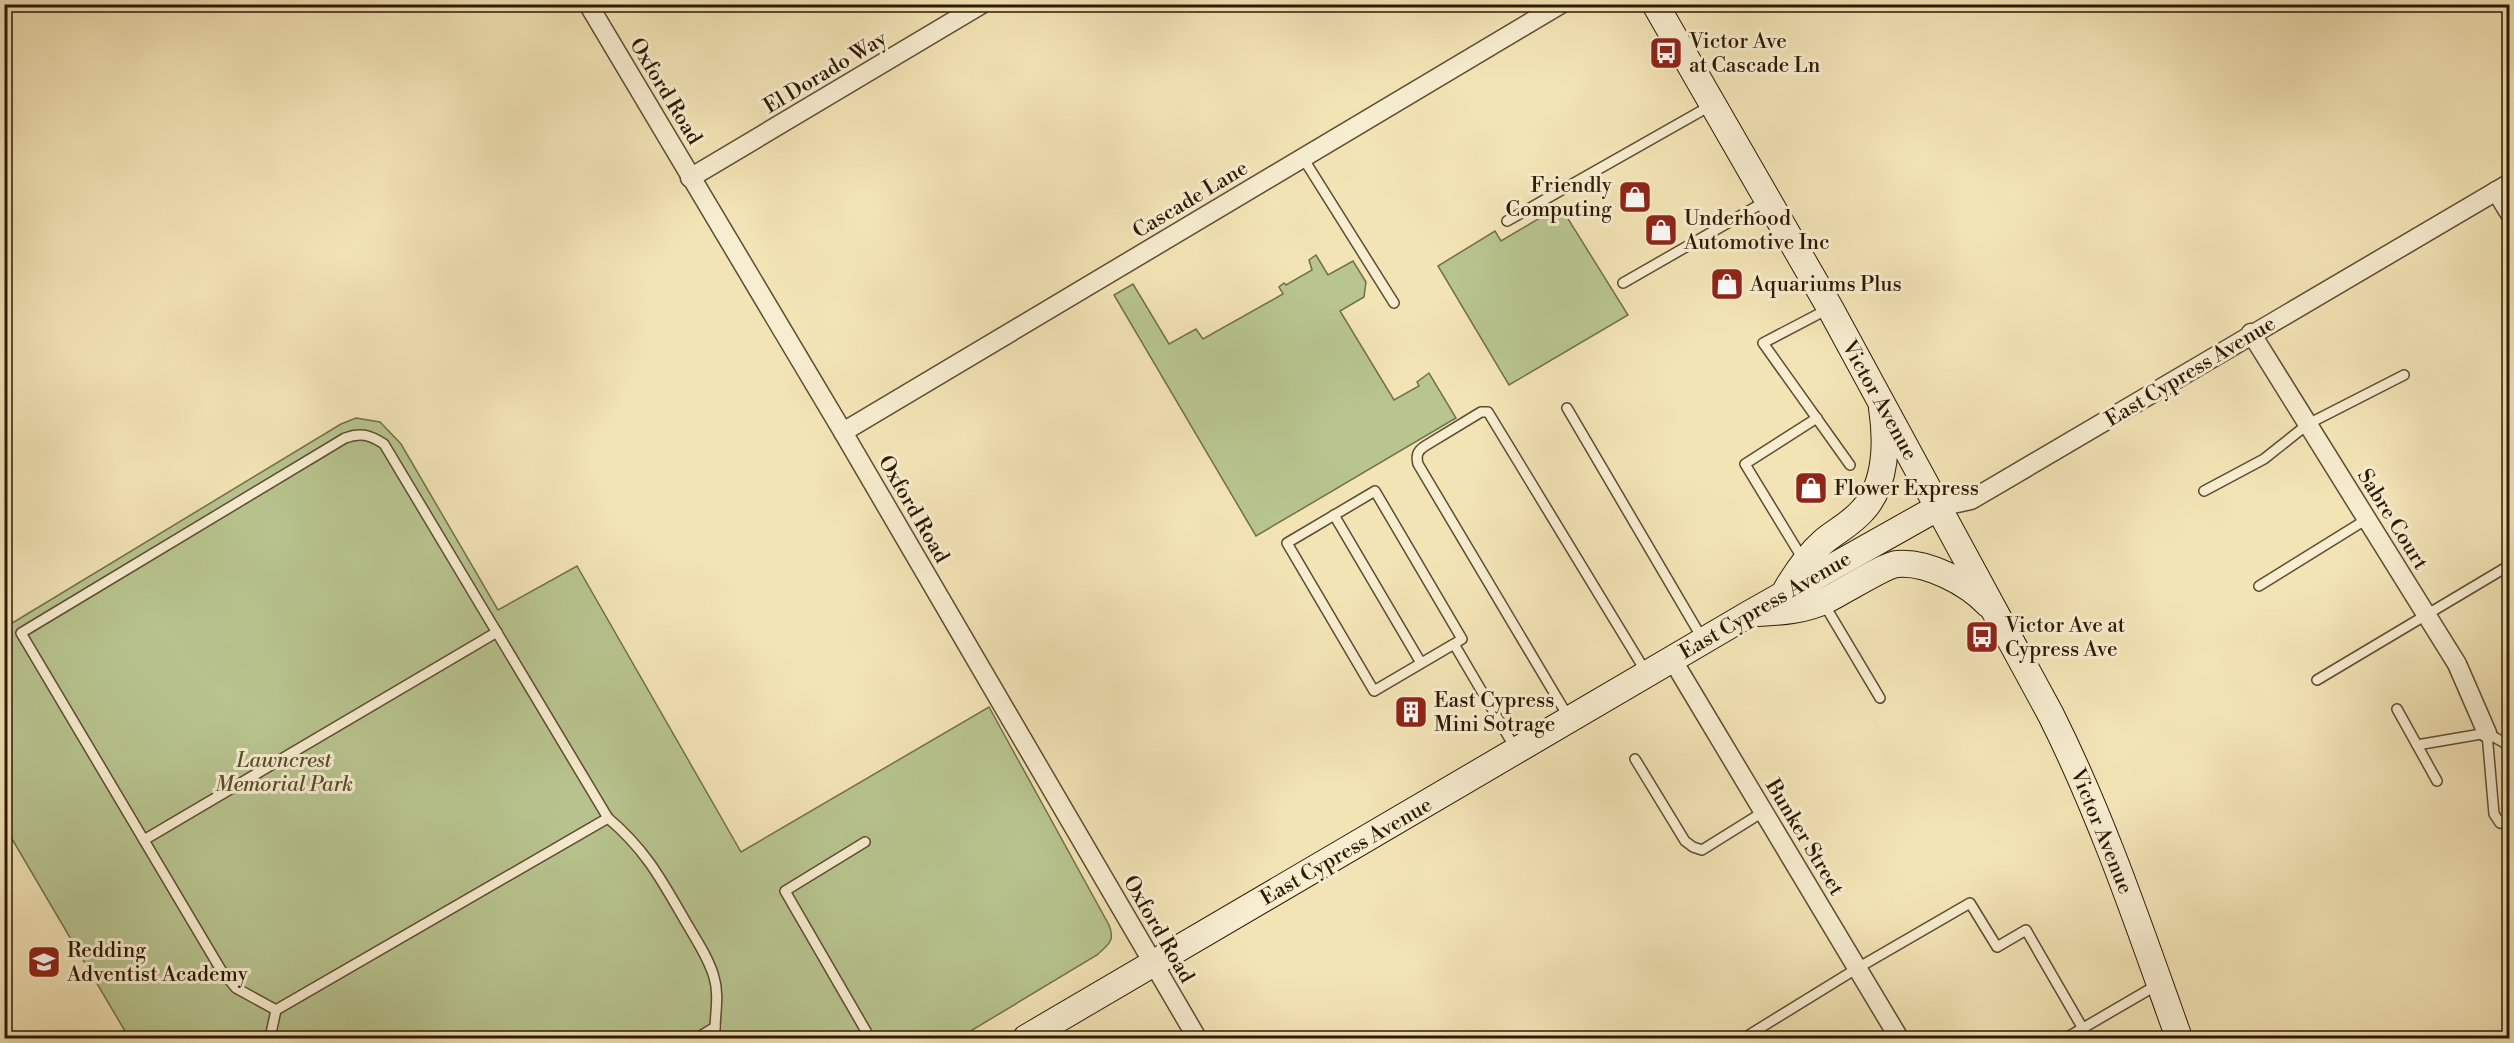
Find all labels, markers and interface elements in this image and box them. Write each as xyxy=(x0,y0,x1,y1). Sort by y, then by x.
street label: El Dorado Way xyxy=(759,25,893,120)
place label: Victor Ave at Cascade Ln xyxy=(1688,29,1821,79)
street label: Oxford Road xyxy=(623,33,707,150)
bus stop icon: Victor Ave at Cascade Ln xyxy=(1648,35,1684,71)
street label: Cascade Lane xyxy=(1128,155,1253,244)
place label: Friendly Computing xyxy=(1506,173,1613,223)
shop icon: Friendly Computing xyxy=(1617,179,1653,215)
place label: Underhood Automotive Inc xyxy=(1683,206,1830,256)
shop icon: Underhood Automotive Inc xyxy=(1643,212,1679,248)
shop icon: Aquariums Plus xyxy=(1709,266,1745,302)
place label: Aquariums Plus xyxy=(1749,272,1902,298)
street label: East Cypress Avenue xyxy=(2101,311,2280,433)
street label: Victor Avenue xyxy=(1835,335,1923,465)
street label: Oxford Road xyxy=(872,451,954,568)
street label: Sabre Court xyxy=(2351,464,2434,575)
shop icon: Flower Express xyxy=(1793,470,1829,506)
place label: Flower Express xyxy=(1834,476,1979,502)
street label: East Cypress Avenue xyxy=(1675,546,1856,666)
place label: Victor Ave at Cypress Ave xyxy=(2004,613,2126,663)
bus stop icon: Victor Ave at Cypress Ave xyxy=(1964,619,2000,655)
place label: East Cypress Mini Sotrage xyxy=(1434,688,1555,738)
building icon: East Cypress Mini Sotrage xyxy=(1393,694,1429,730)
park label: Lawncrest Memorial Park xyxy=(215,748,353,798)
street label: Victor Avenue xyxy=(2064,764,2138,898)
street label: Bunker Street xyxy=(1759,774,1849,901)
street label: East Cypress Avenue xyxy=(1256,792,1437,912)
street label: Oxford Road xyxy=(1117,871,1199,988)
place label: Redding Adventist Academy xyxy=(66,938,249,988)
school or university icon: Redding Adventist Academy xyxy=(26,944,62,980)

